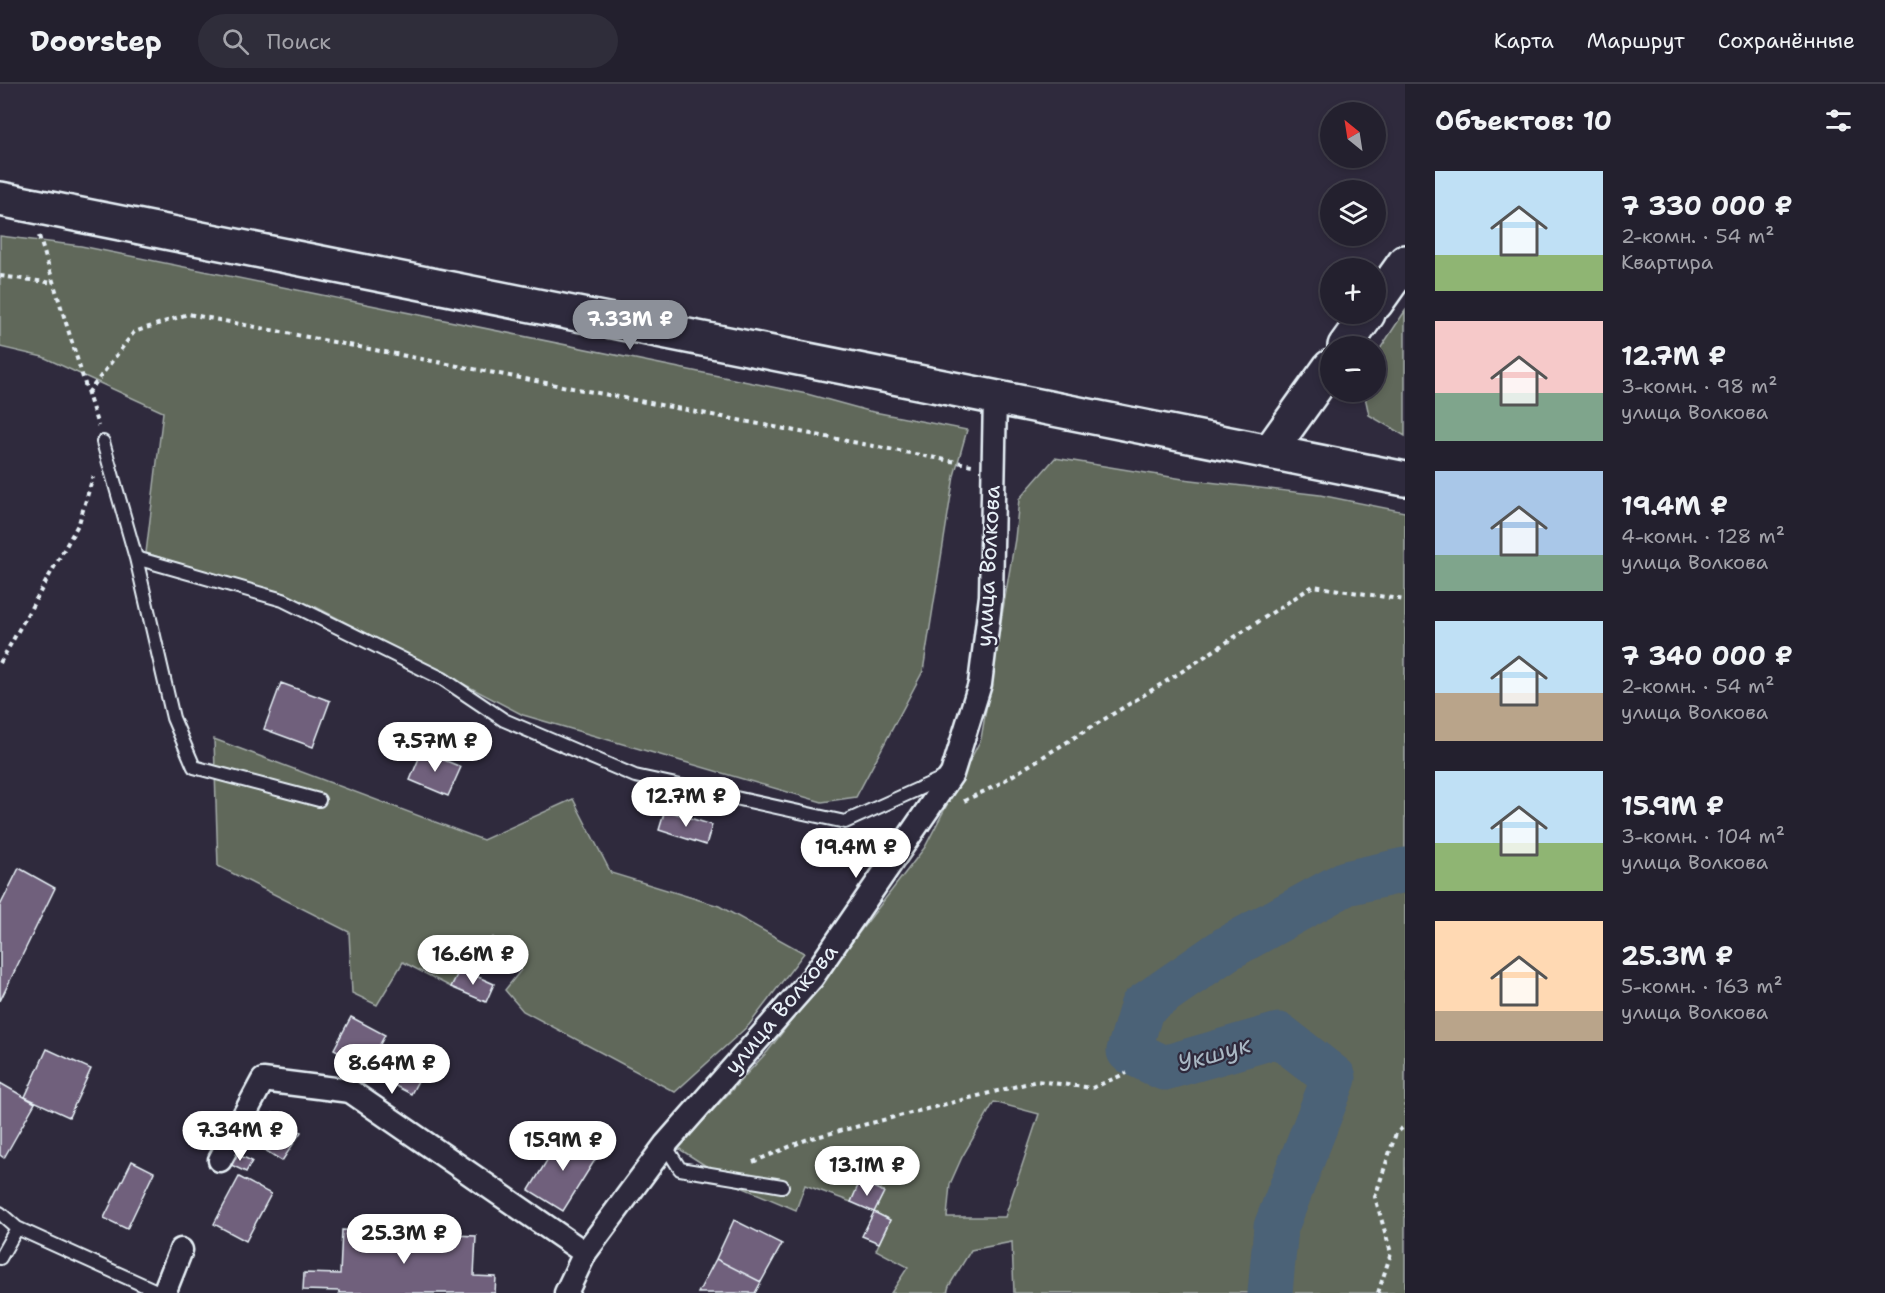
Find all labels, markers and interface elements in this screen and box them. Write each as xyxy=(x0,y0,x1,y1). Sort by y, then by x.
search box xyxy=(198,14,618,68)
text: Doorstep xyxy=(30,22,162,60)
icon: search xyxy=(219,25,252,58)
text: Поиск xyxy=(267,27,331,56)
text: Карта xyxy=(1494,27,1554,55)
text: Маршрут xyxy=(1587,27,1685,55)
text: Сохранённые xyxy=(1718,27,1855,55)
north arrow xyxy=(1320,102,1386,168)
map controls xyxy=(1320,102,1386,402)
text: Объектов: 10 xyxy=(1435,103,1612,138)
icon: filters xyxy=(1822,104,1855,137)
button: layers xyxy=(1320,180,1386,246)
text: 7 330 000 ₽ xyxy=(1621,188,1793,223)
icon: home xyxy=(1483,195,1555,267)
text: 2-комн. · 54 m² xyxy=(1621,223,1775,249)
text: Квартира xyxy=(1621,249,1713,275)
button: + xyxy=(1320,258,1386,324)
pin: 7.33M ₽ xyxy=(575,300,685,351)
text: 7.33M ₽ xyxy=(587,306,673,332)
button: − xyxy=(1320,336,1386,402)
text: 12.7M ₽ xyxy=(1621,338,1727,373)
icon: home xyxy=(1483,345,1555,417)
text: 3-комн. · 98 m² xyxy=(1621,373,1778,399)
text: улица Волкова xyxy=(1621,399,1768,425)
street label: улица Волкова xyxy=(969,484,1007,648)
text: 19.4M ₽ xyxy=(1621,488,1728,523)
icon: home xyxy=(1483,495,1555,567)
text: 4-комн. · 128 m² xyxy=(1621,523,1785,549)
text: улица Волкова xyxy=(1621,549,1768,575)
text: 7 340 000 ₽ xyxy=(1621,638,1793,673)
icon: home xyxy=(1483,645,1555,717)
text: 2-комн. · 54 m² xyxy=(1621,673,1775,699)
text: улица Волкова xyxy=(1621,699,1768,725)
pin: 7.57M ₽ xyxy=(380,722,490,773)
text: 7.57M ₽ xyxy=(392,728,478,754)
pin: 12.7M ₽ xyxy=(631,777,741,828)
text: 12.7M ₽ xyxy=(645,783,727,809)
text: 15.9M ₽ xyxy=(1621,788,1724,823)
icon: home xyxy=(1483,795,1555,867)
text: 3-комн. · 104 m² xyxy=(1621,823,1785,849)
pin: 19.4M ₽ xyxy=(801,828,911,879)
text: 19.4M ₽ xyxy=(815,834,897,860)
text: улица Волкова xyxy=(1621,849,1768,875)
pin: 16.6M ₽ xyxy=(418,935,528,986)
street label: улица Волкова xyxy=(718,937,844,1080)
text: 25.3M ₽ xyxy=(1621,938,1734,973)
text: 16.6M ₽ xyxy=(432,941,514,967)
icon: home xyxy=(1483,945,1555,1017)
text: 5-комн. · 163 m² xyxy=(1621,973,1783,999)
text: улица Волкова xyxy=(1621,999,1768,1025)
water label: Укшук xyxy=(1174,1028,1256,1080)
pin: 8.64M ₽ xyxy=(337,1044,447,1095)
text: 8.64M ₽ xyxy=(348,1050,436,1076)
pin: 7.34M ₽ xyxy=(185,1111,295,1162)
text: 7.34M ₽ xyxy=(196,1117,284,1143)
pin: 15.9M ₽ xyxy=(508,1121,618,1172)
text: 15.9M ₽ xyxy=(523,1127,603,1153)
pin: 13.1M ₽ xyxy=(812,1146,922,1197)
text: 13.1M ₽ xyxy=(829,1152,905,1178)
pin: 25.3M ₽ xyxy=(349,1214,459,1265)
text: 25.3M ₽ xyxy=(361,1220,447,1246)

